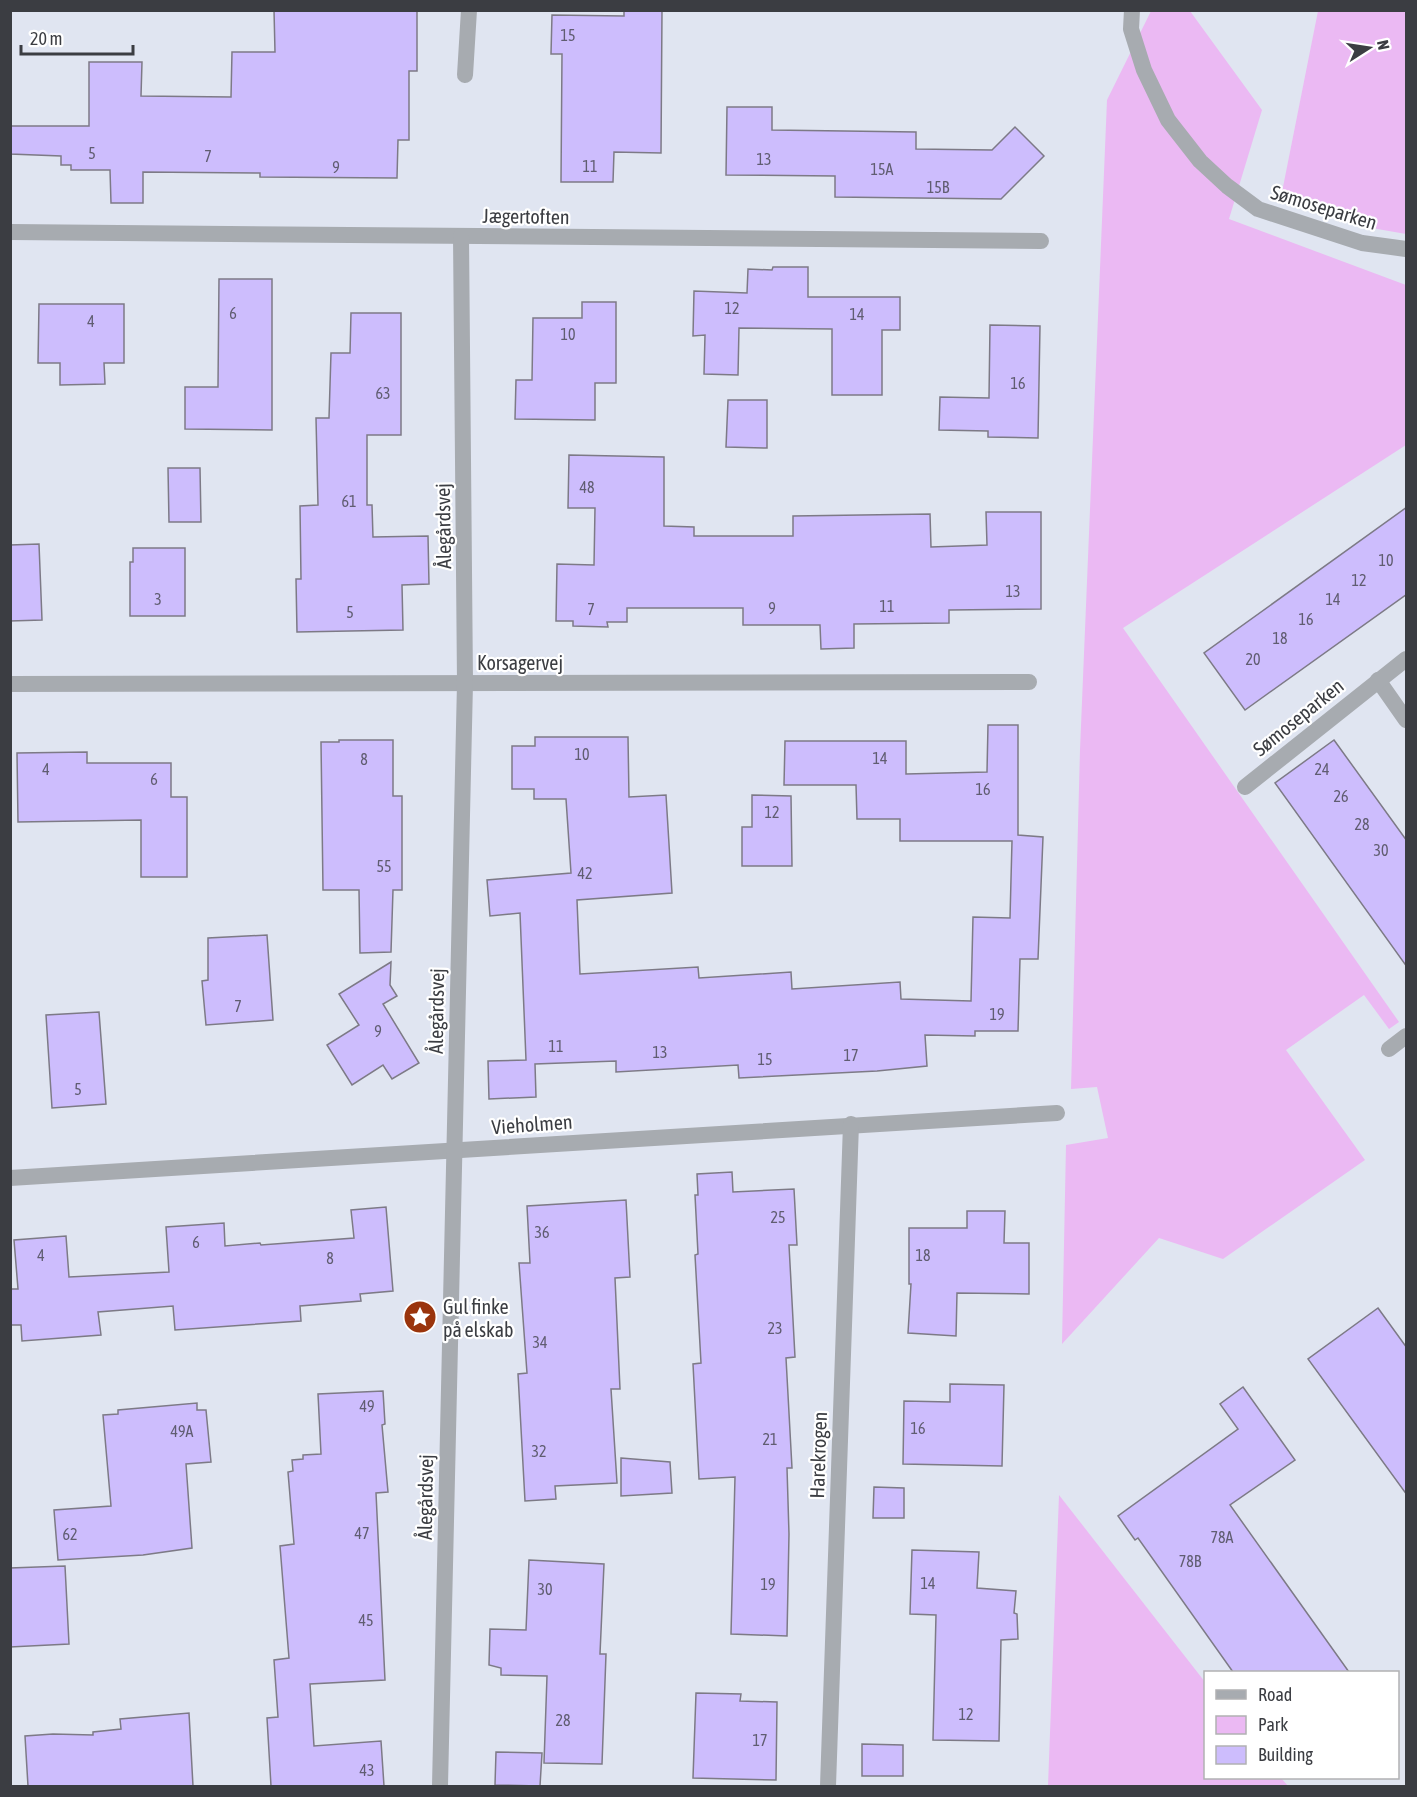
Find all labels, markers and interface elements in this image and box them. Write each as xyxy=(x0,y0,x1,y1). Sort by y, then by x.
scale bar xyxy=(21,18,134,56)
north arrow xyxy=(1339,18,1399,78)
house number: 15 xyxy=(560,26,576,44)
text: 20 m xyxy=(30,28,62,49)
text: N xyxy=(1374,38,1393,51)
house number: 5 xyxy=(88,144,96,162)
house number: 7 xyxy=(204,147,212,165)
house number: 13 xyxy=(756,150,772,168)
house number: 11 xyxy=(582,157,598,175)
house number: 9 xyxy=(332,158,340,176)
house number: 15A xyxy=(871,160,894,178)
house number: 15B xyxy=(927,178,950,196)
street label: Sømoseparken xyxy=(1268,180,1380,234)
street label: Jægertoften xyxy=(482,204,570,228)
house number: 12 xyxy=(724,299,740,317)
house number: 6 xyxy=(229,304,237,322)
house number: 14 xyxy=(849,305,865,323)
house number: 4 xyxy=(87,312,95,330)
house number: 10 xyxy=(560,325,576,343)
house number: 16 xyxy=(1010,374,1026,392)
house number: 63 xyxy=(375,384,391,402)
house number: 48 xyxy=(579,478,595,496)
street label: Ålegårdsvej xyxy=(431,483,455,569)
house number: 61 xyxy=(341,492,357,510)
house number: 10 xyxy=(1378,551,1394,569)
house number: 12 xyxy=(1351,571,1367,589)
house number: 13 xyxy=(1005,582,1021,600)
house number: 3 xyxy=(154,590,162,608)
house number: 14 xyxy=(1325,590,1341,608)
house number: 11 xyxy=(879,597,895,615)
house number: 9 xyxy=(768,599,776,617)
house number: 7 xyxy=(587,600,595,618)
house number: 5 xyxy=(346,603,354,621)
house number: 16 xyxy=(1298,610,1314,628)
house number: 18 xyxy=(1272,629,1288,647)
house number: 20 xyxy=(1245,650,1261,668)
street label: Korsagervej xyxy=(477,651,563,674)
street label: Sømoseparken xyxy=(1248,674,1348,760)
house number: 10 xyxy=(574,745,590,763)
house number: 14 xyxy=(872,749,888,767)
house number: 8 xyxy=(360,750,368,768)
house number: 4 xyxy=(42,760,50,778)
house number: 24 xyxy=(1314,760,1330,778)
house number: 6 xyxy=(150,770,158,788)
house number: 16 xyxy=(975,780,991,798)
house number: 26 xyxy=(1333,787,1349,805)
house number: 12 xyxy=(764,803,780,821)
house number: 28 xyxy=(1354,815,1370,833)
house number: 30 xyxy=(1373,841,1389,859)
house number: 55 xyxy=(376,857,392,875)
house number: 42 xyxy=(577,864,593,882)
street label: Ålegårdsvej xyxy=(424,968,448,1054)
house number: 7 xyxy=(234,997,242,1015)
house number: 19 xyxy=(989,1005,1005,1023)
house number: 9 xyxy=(374,1022,382,1040)
house number: 11 xyxy=(548,1037,564,1055)
house number: 13 xyxy=(652,1043,668,1061)
house number: 17 xyxy=(843,1046,859,1064)
house number: 15 xyxy=(757,1050,773,1068)
house number: 5 xyxy=(74,1080,82,1098)
street label: Vieholmen xyxy=(491,1110,573,1138)
house number: 25 xyxy=(770,1208,786,1226)
house number: 36 xyxy=(534,1223,550,1241)
house number: 6 xyxy=(192,1233,200,1251)
house number: 4 xyxy=(37,1246,45,1264)
house number: 18 xyxy=(915,1246,931,1264)
house number: 8 xyxy=(326,1249,334,1267)
place label: Gul finke på elskab xyxy=(443,1295,514,1341)
place icon: Gul finke på elskab xyxy=(402,1299,438,1335)
house number: 23 xyxy=(767,1319,783,1337)
house number: 34 xyxy=(532,1333,548,1351)
house number: 49 xyxy=(359,1397,375,1415)
street label: Harekrogen xyxy=(805,1411,831,1499)
house number: 16 xyxy=(910,1419,926,1437)
house number: 49A xyxy=(171,1422,194,1440)
house number: 21 xyxy=(762,1430,778,1448)
house number: 32 xyxy=(531,1442,547,1460)
street label: Ålegårdsvej xyxy=(413,1454,437,1540)
house number: 47 xyxy=(354,1524,370,1542)
house number: 62 xyxy=(62,1525,78,1543)
house number: 78A xyxy=(1211,1528,1234,1546)
house number: 78B xyxy=(1179,1552,1202,1570)
house number: 14 xyxy=(920,1574,936,1592)
house number: 19 xyxy=(760,1575,776,1593)
house number: 30 xyxy=(537,1580,553,1598)
house number: 45 xyxy=(358,1611,374,1629)
legend xyxy=(1204,1671,1399,1779)
text: Road xyxy=(1258,1684,1292,1705)
house number: 12 xyxy=(958,1705,974,1723)
house number: 28 xyxy=(555,1711,571,1729)
text: Park xyxy=(1258,1714,1288,1735)
house number: 17 xyxy=(752,1731,768,1749)
text: Building xyxy=(1258,1744,1313,1765)
house number: 43 xyxy=(359,1761,375,1779)

